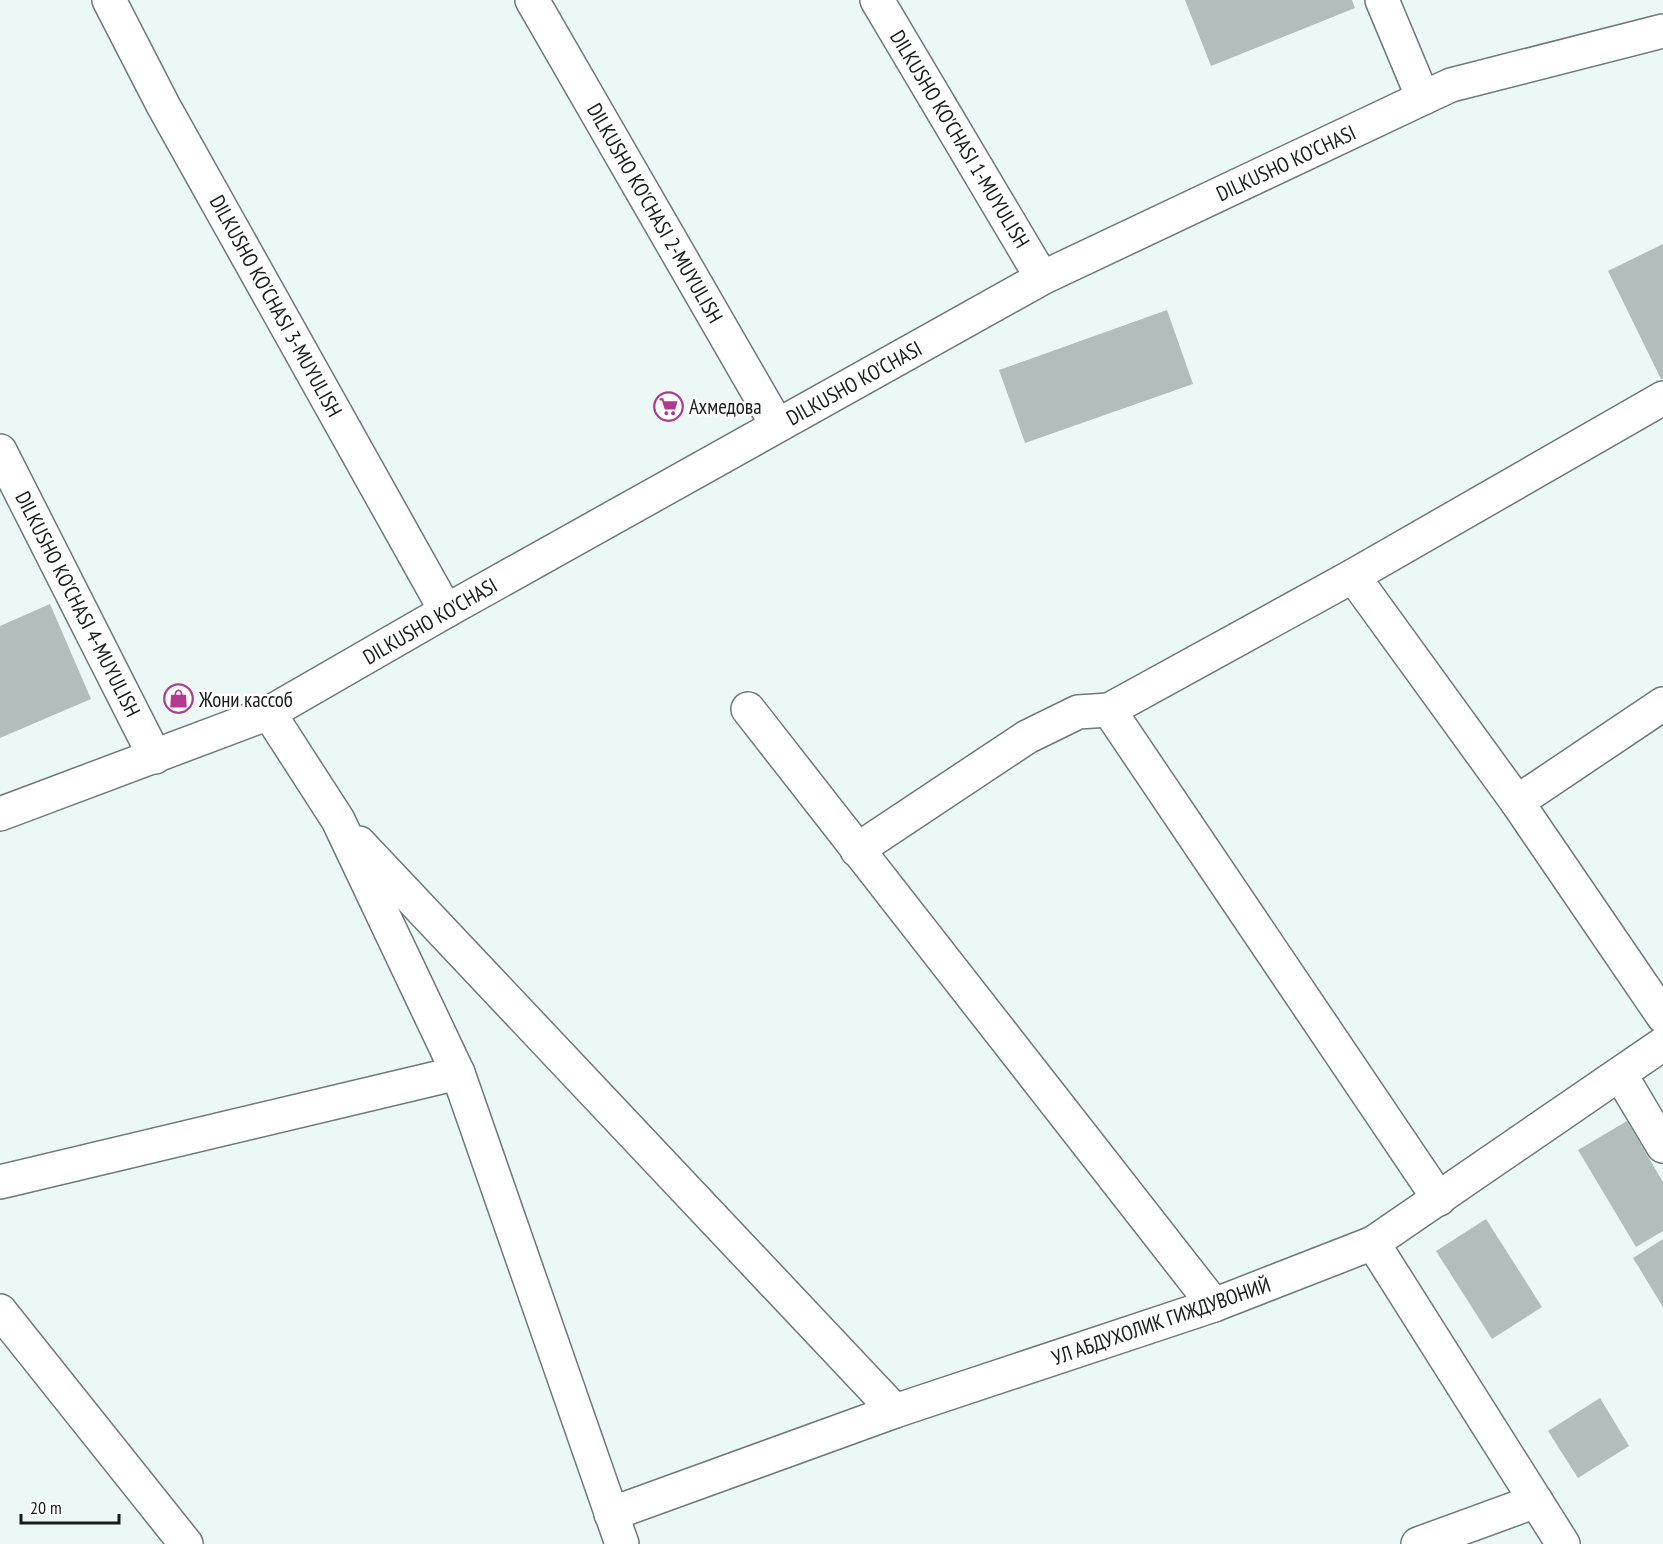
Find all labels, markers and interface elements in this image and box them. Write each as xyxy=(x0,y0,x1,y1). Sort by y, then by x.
street label: DILKUSHO KO'CHASI 1-MUYULISH xyxy=(884,25,1036,253)
street label: DILKUSHO KO'CHASI 2-MUYULISH xyxy=(581,98,729,328)
street label: DILKUSHO KO'CHASI xyxy=(1212,119,1360,207)
street label: DILKUSHO KO'CHASI 3-MUYULISH xyxy=(204,190,348,422)
street label: DILKUSHO KO'CHASI xyxy=(782,335,926,431)
supermarket icon: Ахмедова xyxy=(652,390,684,422)
place label: Ахмедова xyxy=(689,393,762,420)
street label: DILKUSHO KO'CHASI 4-MUYULISH xyxy=(9,487,147,721)
street label: DILKUSHO KO'CHASI xyxy=(358,572,502,670)
shop icon: Жони кассоб xyxy=(162,683,194,715)
place label: Жони кассоб xyxy=(198,686,293,713)
street label: УЛ АБДУХОЛИК ГИЖДУВОНИЙ xyxy=(1048,1271,1274,1371)
scale bar xyxy=(21,1487,118,1525)
text: 20 m xyxy=(30,1496,62,1519)

